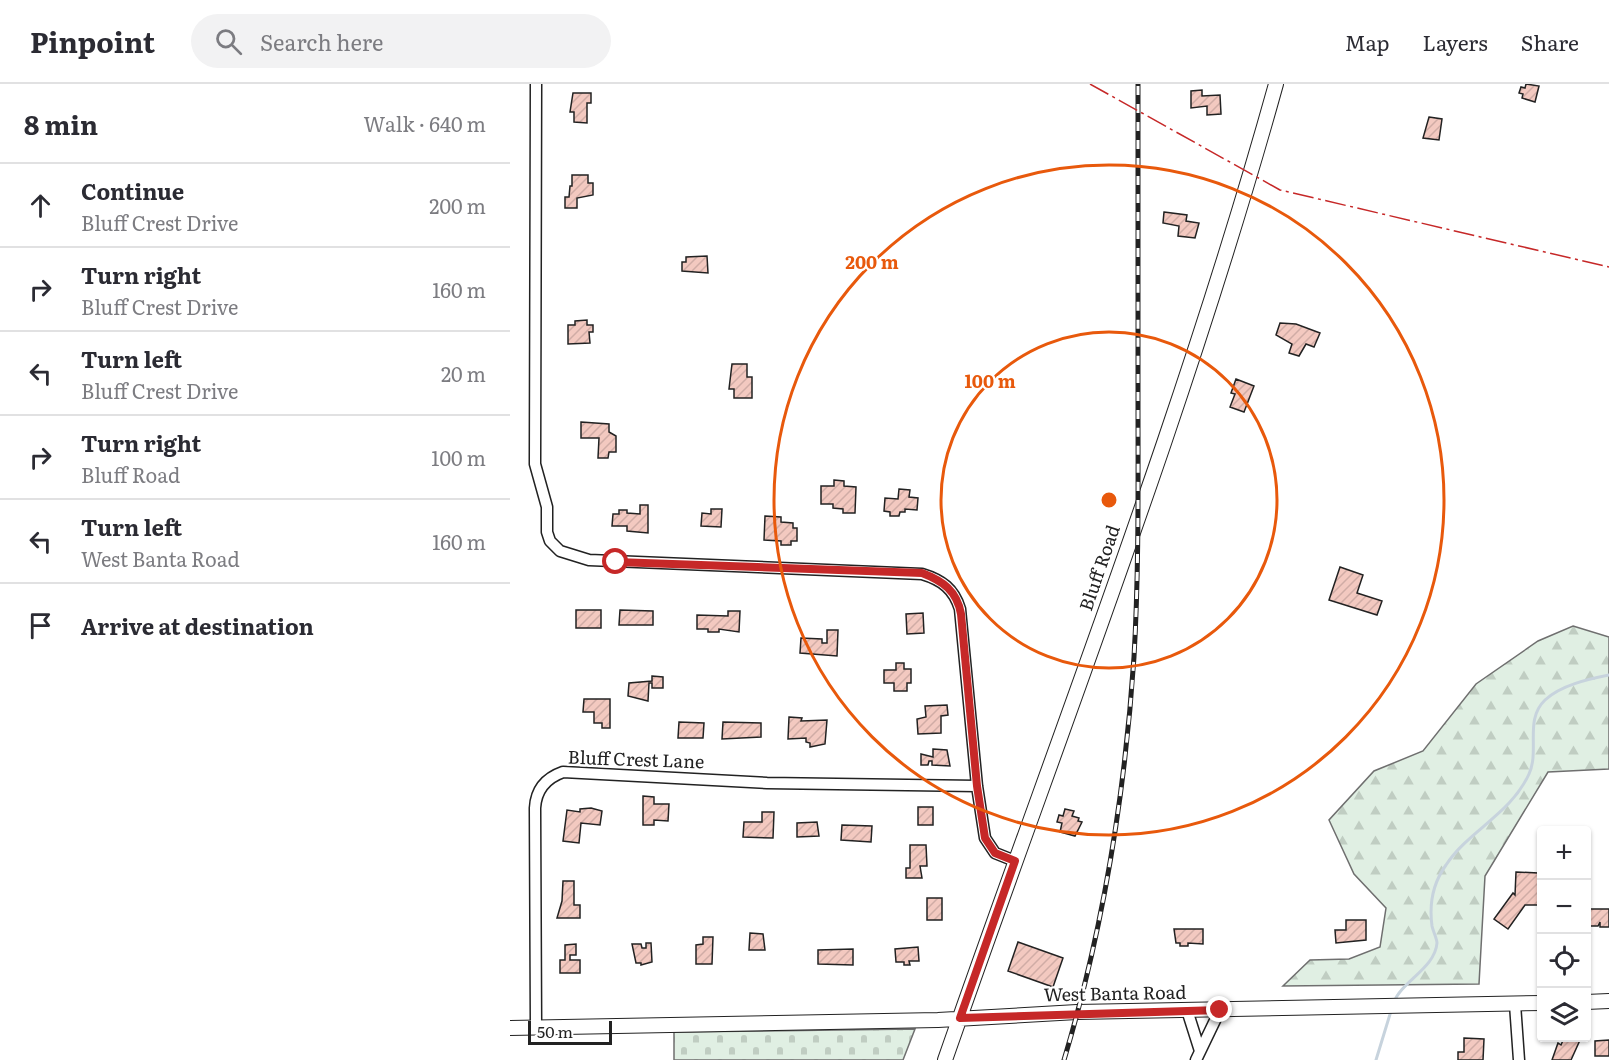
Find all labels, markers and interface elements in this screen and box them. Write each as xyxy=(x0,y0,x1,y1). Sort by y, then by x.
search box xyxy=(191,14,611,68)
text: Pinpoint xyxy=(30,20,155,62)
icon: search xyxy=(212,25,245,58)
text: Search here xyxy=(260,25,383,58)
text: Map xyxy=(1345,26,1390,57)
text: Layers xyxy=(1423,26,1488,57)
text: Share xyxy=(1521,26,1579,57)
text: 8 min xyxy=(24,104,98,143)
text: Walk · 640 m xyxy=(363,108,486,138)
text: Continue xyxy=(81,174,184,207)
icon: ahead xyxy=(24,189,57,222)
text: 200 m xyxy=(429,190,486,220)
text: Bluff Crest Drive xyxy=(81,207,238,237)
text: 200 m xyxy=(845,248,899,275)
text: Turn right xyxy=(81,258,201,291)
icon: right xyxy=(24,273,57,306)
text: 160 m xyxy=(432,274,486,304)
text: Bluff Crest Drive xyxy=(81,291,238,321)
text: Turn left xyxy=(81,342,182,375)
icon: left xyxy=(24,357,57,390)
text: 20 m xyxy=(441,358,486,388)
text: 100 m xyxy=(964,367,1016,394)
text: Bluff Crest Drive xyxy=(81,375,238,405)
text: Turn right xyxy=(81,426,201,459)
icon: right xyxy=(24,441,57,474)
text: 100 m xyxy=(431,442,486,472)
text: Bluff Road xyxy=(81,459,180,489)
centre of rings xyxy=(1099,490,1119,510)
text: Turn left xyxy=(81,510,182,543)
street label: Bluff Road xyxy=(1071,521,1126,614)
icon: left xyxy=(24,525,57,558)
text: 160 m xyxy=(432,526,486,556)
text: West Banta Road xyxy=(81,543,240,573)
route start xyxy=(602,548,628,574)
icon: arrive xyxy=(24,609,57,642)
text: Arrive at destination xyxy=(81,609,314,642)
street label: Bluff Crest Lane xyxy=(567,743,705,774)
map controls xyxy=(1537,826,1591,1042)
button: + xyxy=(1537,826,1591,880)
button: − xyxy=(1537,880,1591,934)
button: locate xyxy=(1537,934,1591,988)
street label: West Banta Road xyxy=(1043,978,1187,1007)
button: layers xyxy=(1537,988,1591,1042)
route end xyxy=(1206,996,1232,1022)
scale bar xyxy=(528,1018,612,1046)
text: 50 m xyxy=(537,1019,573,1043)

